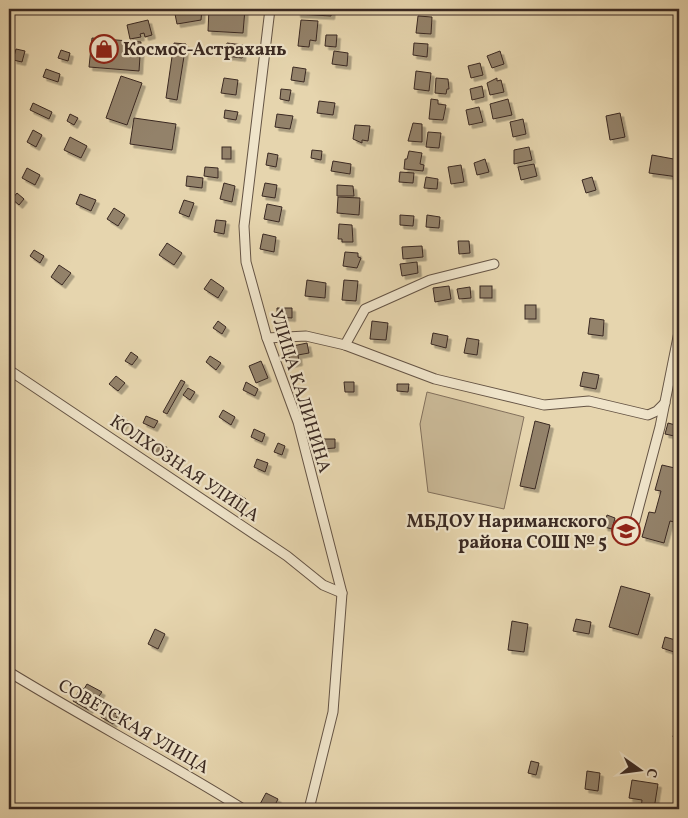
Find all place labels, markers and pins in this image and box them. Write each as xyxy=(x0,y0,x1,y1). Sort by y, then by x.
shop icon: Космос-Астрахань xyxy=(89,34,119,64)
place label: Космос-Астрахань xyxy=(123,38,287,63)
place label: МБДОУ Нариманского района СОШ № 5 xyxy=(407,510,607,556)
school or university icon: МБДОУ Нариманского района СОШ № 5 xyxy=(611,516,641,546)

